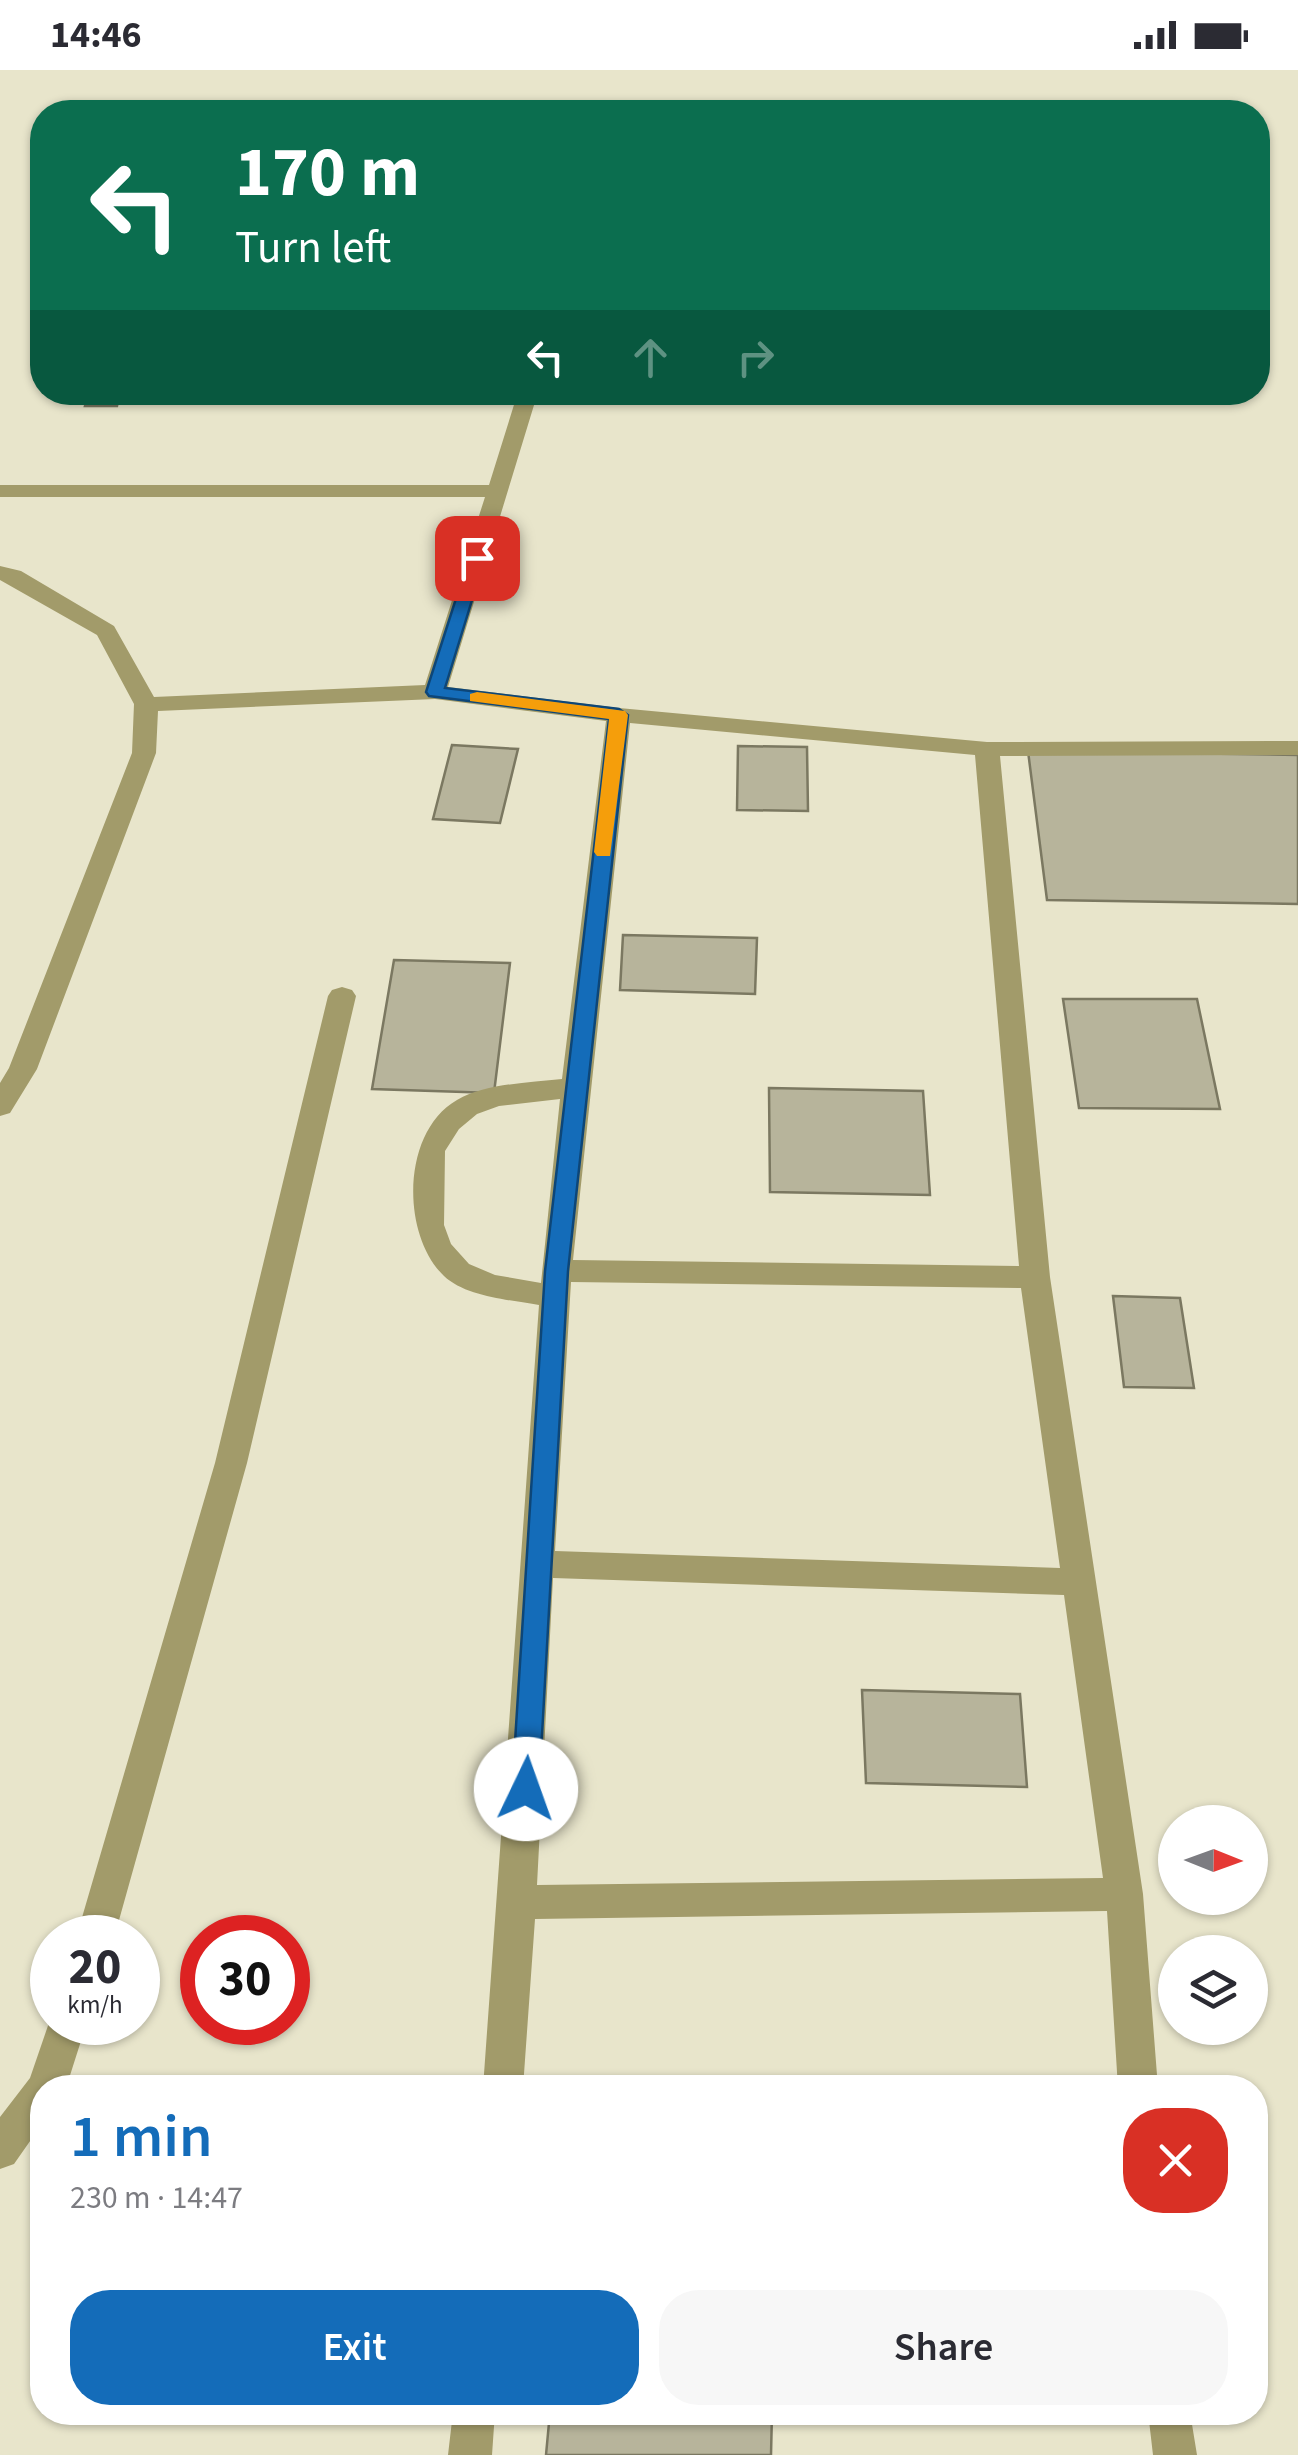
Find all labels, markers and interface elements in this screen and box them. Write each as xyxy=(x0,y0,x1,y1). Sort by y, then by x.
text: 14:46 xyxy=(50,8,142,62)
text: 170 m xyxy=(235,123,420,223)
icon: left xyxy=(70,140,200,270)
text: Turn left xyxy=(235,216,391,280)
icon: left xyxy=(518,330,573,385)
icon: ahead xyxy=(623,330,678,385)
icon: right xyxy=(728,330,783,385)
pin xyxy=(435,516,520,601)
icon: arrive xyxy=(450,531,505,586)
position arrow xyxy=(474,1737,578,1841)
north arrow xyxy=(1158,1805,1268,1915)
map controls xyxy=(1158,1805,1268,2045)
speed limit sign: 30 xyxy=(180,1915,310,2045)
text: 20 xyxy=(69,1932,121,2003)
button: layers xyxy=(1158,1935,1268,2045)
text: km/h xyxy=(67,1987,123,2023)
text: 1 min xyxy=(70,2095,213,2180)
button: close xyxy=(1123,2108,1228,2213)
text: 230 m · 14:47 xyxy=(70,2175,243,2221)
button: Exit xyxy=(70,2290,639,2405)
button: Share xyxy=(659,2290,1228,2405)

